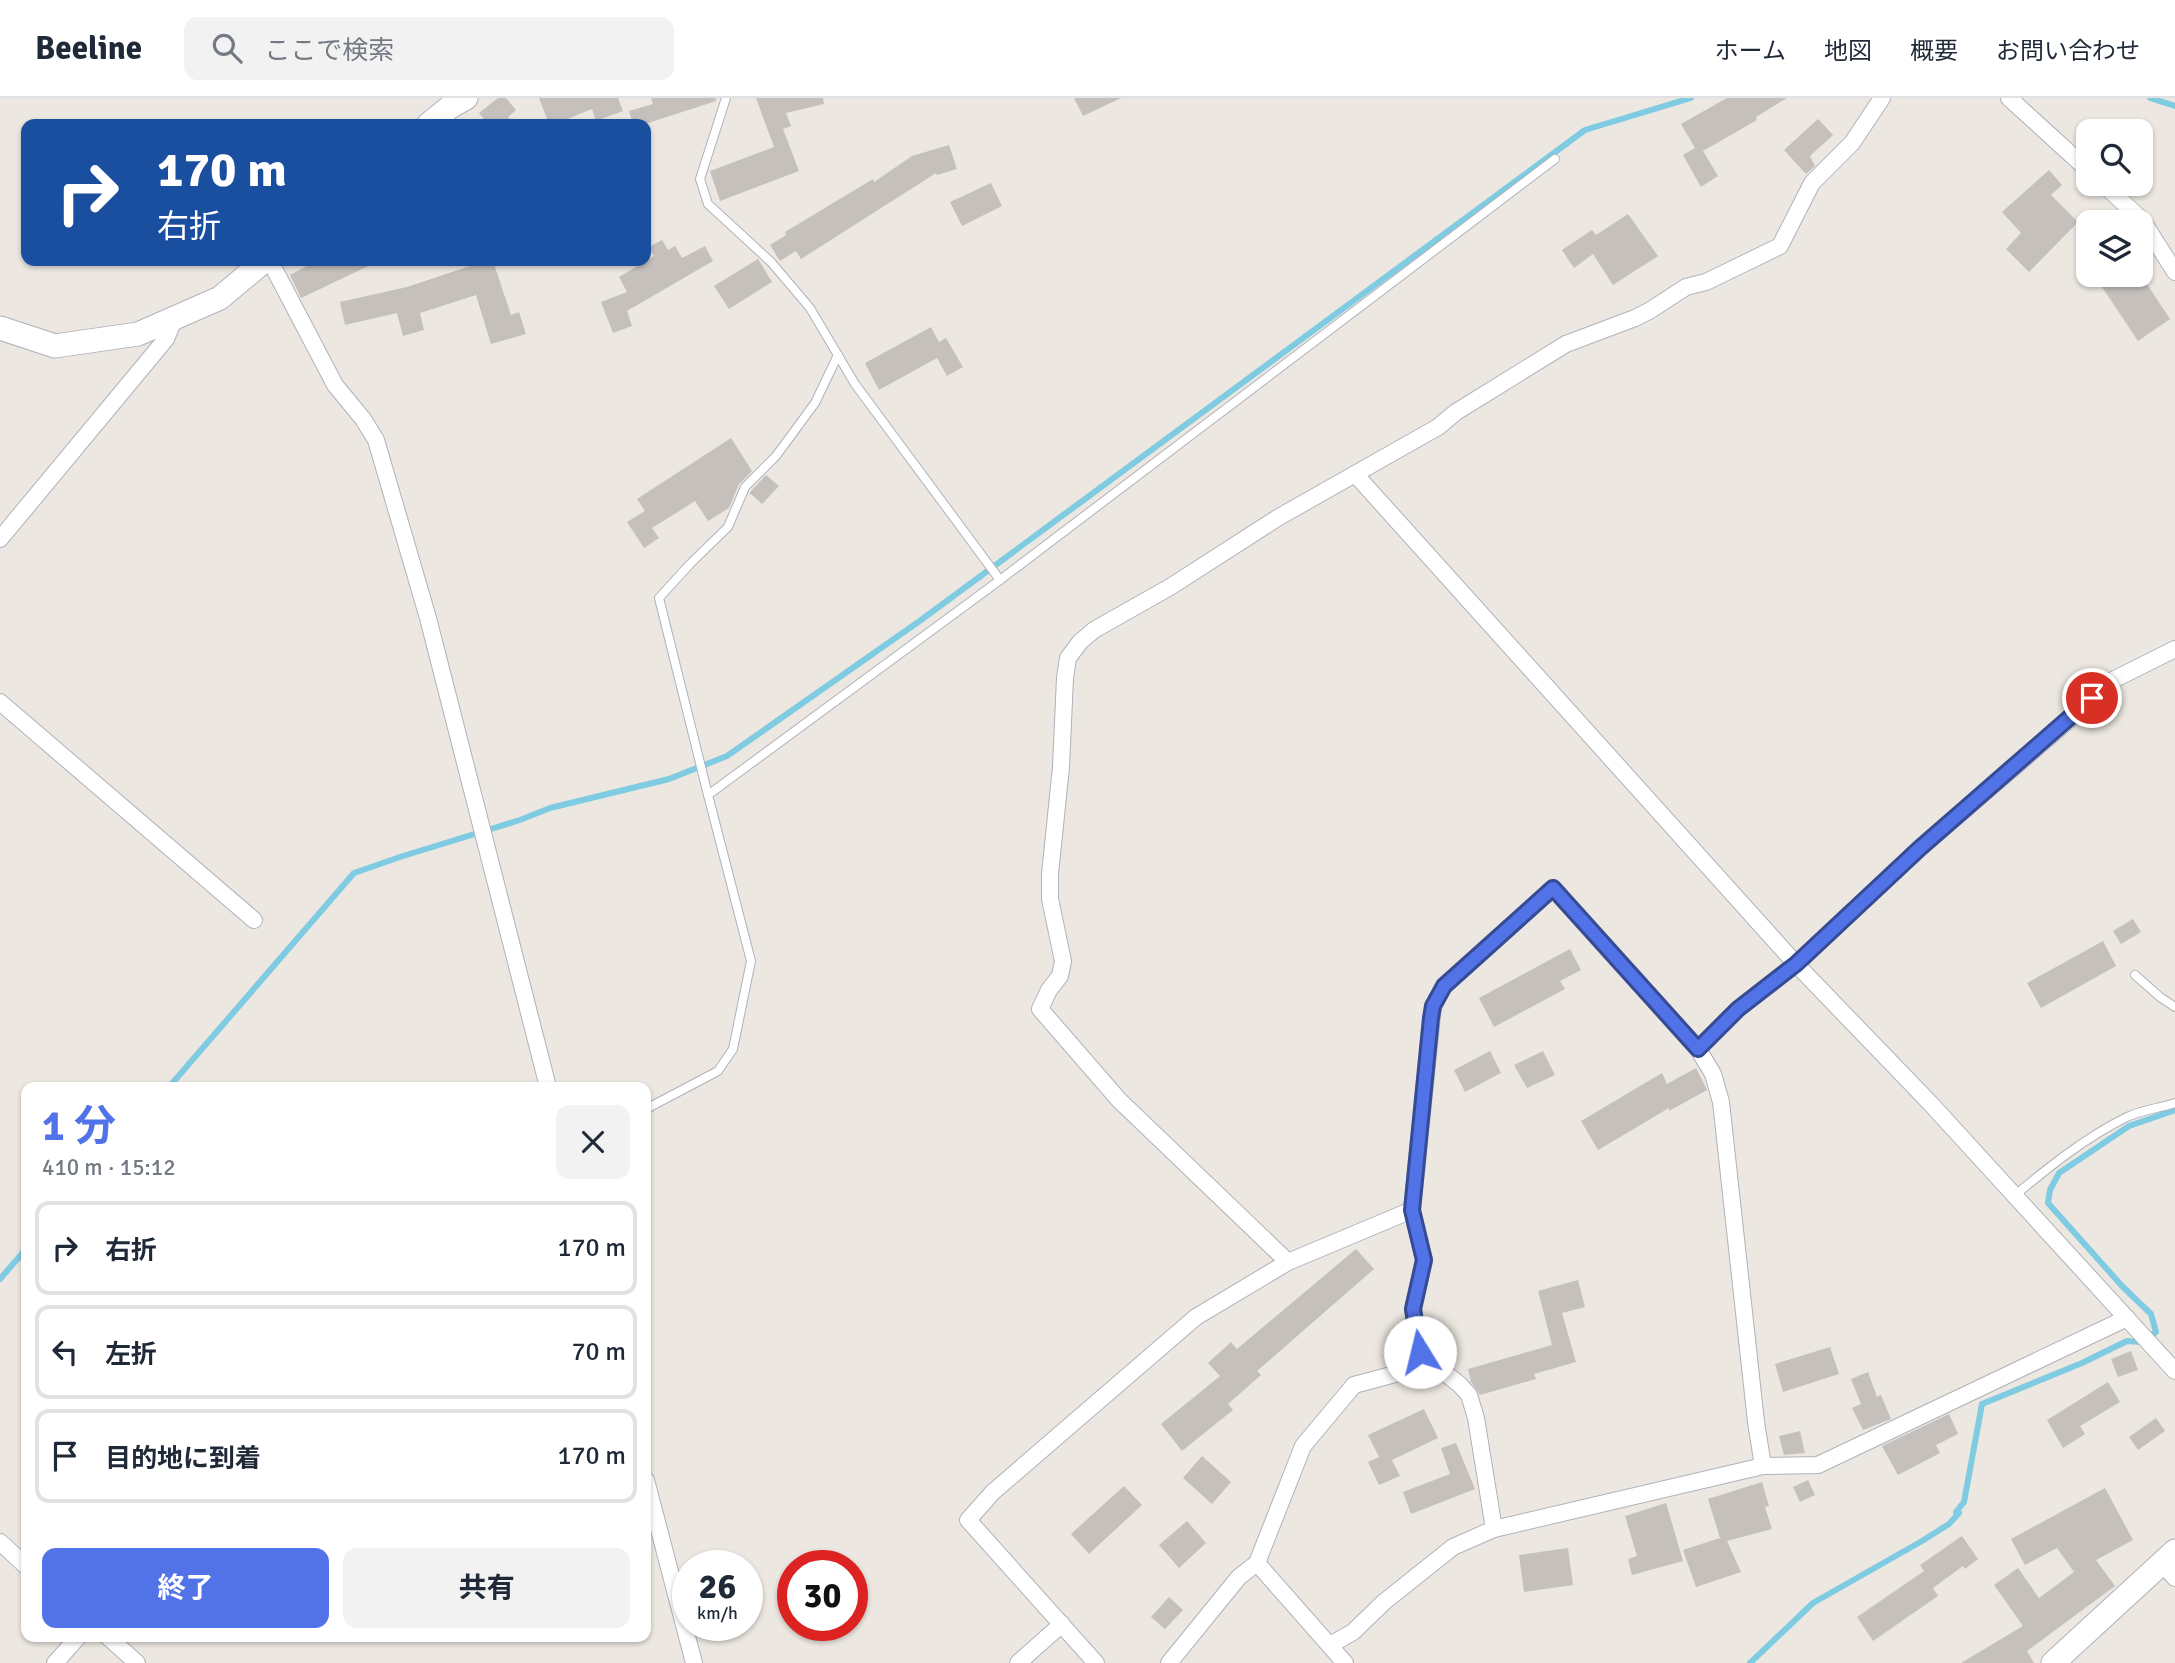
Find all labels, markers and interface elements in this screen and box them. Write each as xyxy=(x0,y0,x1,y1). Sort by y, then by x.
search box xyxy=(184,17,674,80)
text: Beeline xyxy=(35,28,142,69)
icon: search xyxy=(208,29,246,67)
text: ここで検索 xyxy=(264,35,394,67)
text: ホーム xyxy=(1715,36,1786,66)
text: 地図 xyxy=(1824,36,1872,66)
text: 概要 xyxy=(1910,36,1958,66)
text: お問い合わせ xyxy=(1996,36,2140,66)
map controls xyxy=(2076,119,2153,287)
button: search xyxy=(2076,119,2153,196)
text: 170 m xyxy=(157,140,287,200)
icon: right xyxy=(42,147,133,238)
text: 右折 xyxy=(157,207,221,246)
button: layers xyxy=(2076,210,2153,287)
pin xyxy=(2062,668,2122,728)
icon: arrive xyxy=(2073,679,2111,717)
text: 1 分 xyxy=(42,1101,116,1152)
button: close xyxy=(556,1105,630,1179)
text: 410 m · 15:12 xyxy=(42,1153,176,1182)
icon: right xyxy=(46,1229,84,1267)
text: 170 m xyxy=(557,1232,626,1264)
text: 右折 xyxy=(105,1235,157,1267)
position arrow xyxy=(1383,1315,1457,1389)
icon: left xyxy=(46,1333,84,1371)
text: 70 m xyxy=(571,1336,626,1368)
text: 左折 xyxy=(105,1339,157,1371)
icon: arrive xyxy=(46,1437,84,1475)
text: 170 m xyxy=(557,1440,626,1472)
text: 目的地に到着 xyxy=(105,1443,261,1475)
button: 終了 xyxy=(42,1548,329,1628)
button: 共有 xyxy=(343,1548,630,1628)
speed limit sign: 30 xyxy=(777,1550,868,1641)
text: 26 xyxy=(699,1565,736,1608)
text: km/h xyxy=(697,1602,738,1624)

